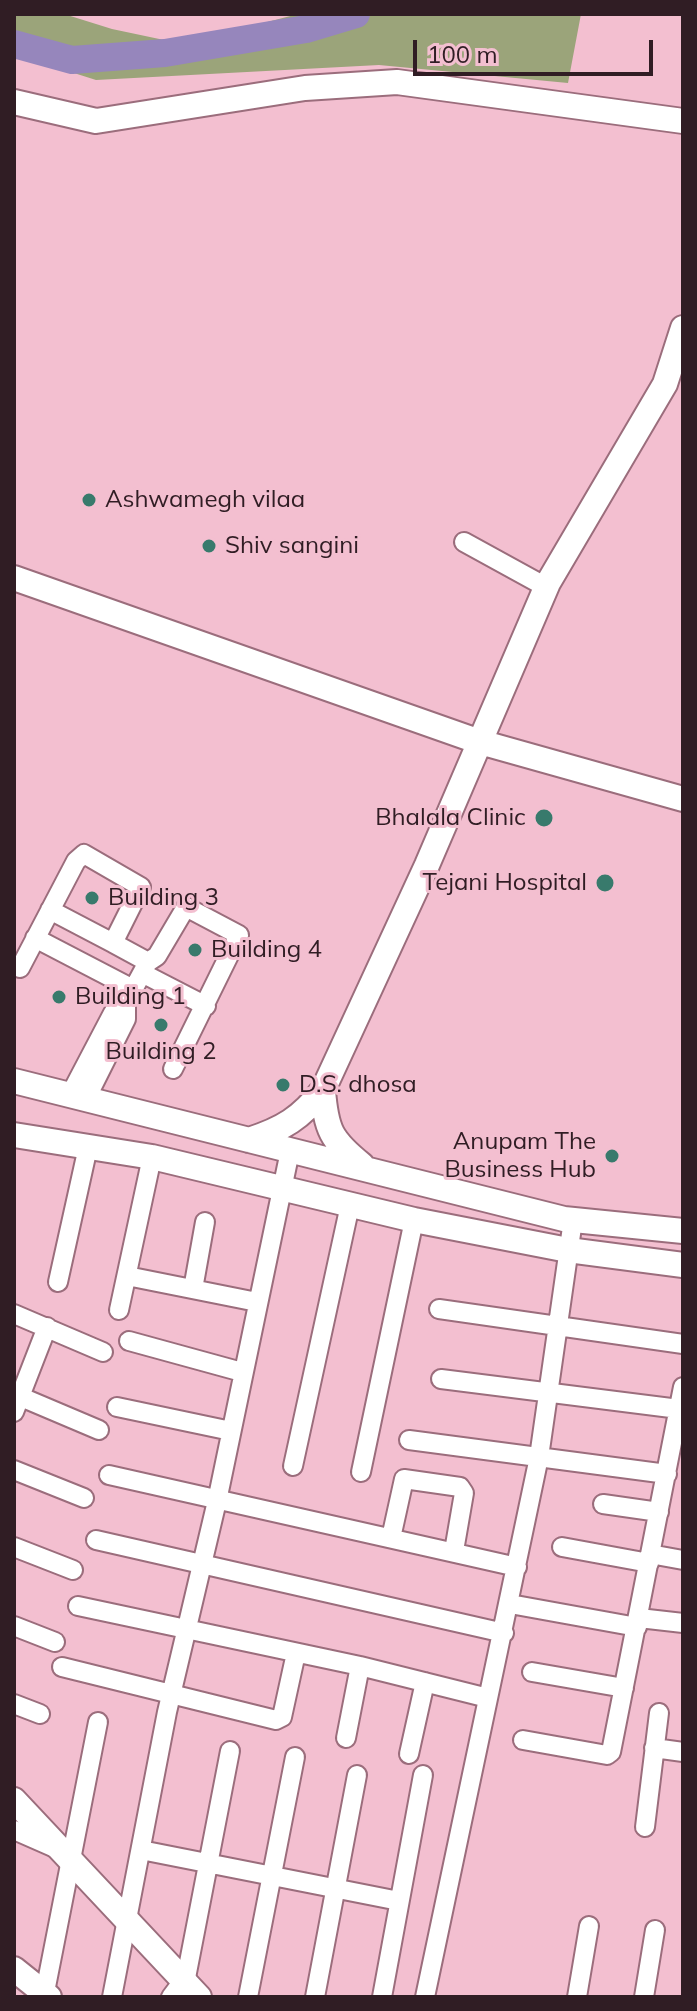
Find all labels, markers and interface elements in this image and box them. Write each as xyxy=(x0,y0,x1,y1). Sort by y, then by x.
scale bar xyxy=(417,24,657,74)
text: 100 m xyxy=(427,39,498,69)
place label: Ashwamegh vilaa xyxy=(105,486,305,514)
marker: Ashwamegh vilaa xyxy=(80,491,98,509)
place label: Shiv sangini xyxy=(225,532,359,560)
marker: Shiv sangini xyxy=(200,537,218,555)
place label: Bhalala Clinic xyxy=(375,804,526,832)
marker: Bhalala Clinic xyxy=(533,807,555,829)
place label: Tejani Hospital xyxy=(423,869,587,897)
marker: Tejani Hospital xyxy=(594,872,616,894)
place label: Building 3 xyxy=(108,884,219,912)
marker: Building 3 xyxy=(83,889,101,907)
place label: Building 4 xyxy=(211,936,322,964)
marker: Building 4 xyxy=(186,941,204,959)
place label: Building 1 xyxy=(75,983,186,1011)
marker: Building 1 xyxy=(50,988,68,1006)
marker: Building 2 xyxy=(152,1016,170,1034)
place label: Building 2 xyxy=(106,1038,216,1066)
place label: D.S. dhosa xyxy=(299,1071,417,1099)
marker: D.S. dhosa xyxy=(274,1076,292,1094)
place label: Anupam The Business Hub xyxy=(444,1128,596,1184)
marker: Anupam The Business Hub xyxy=(603,1147,621,1165)

